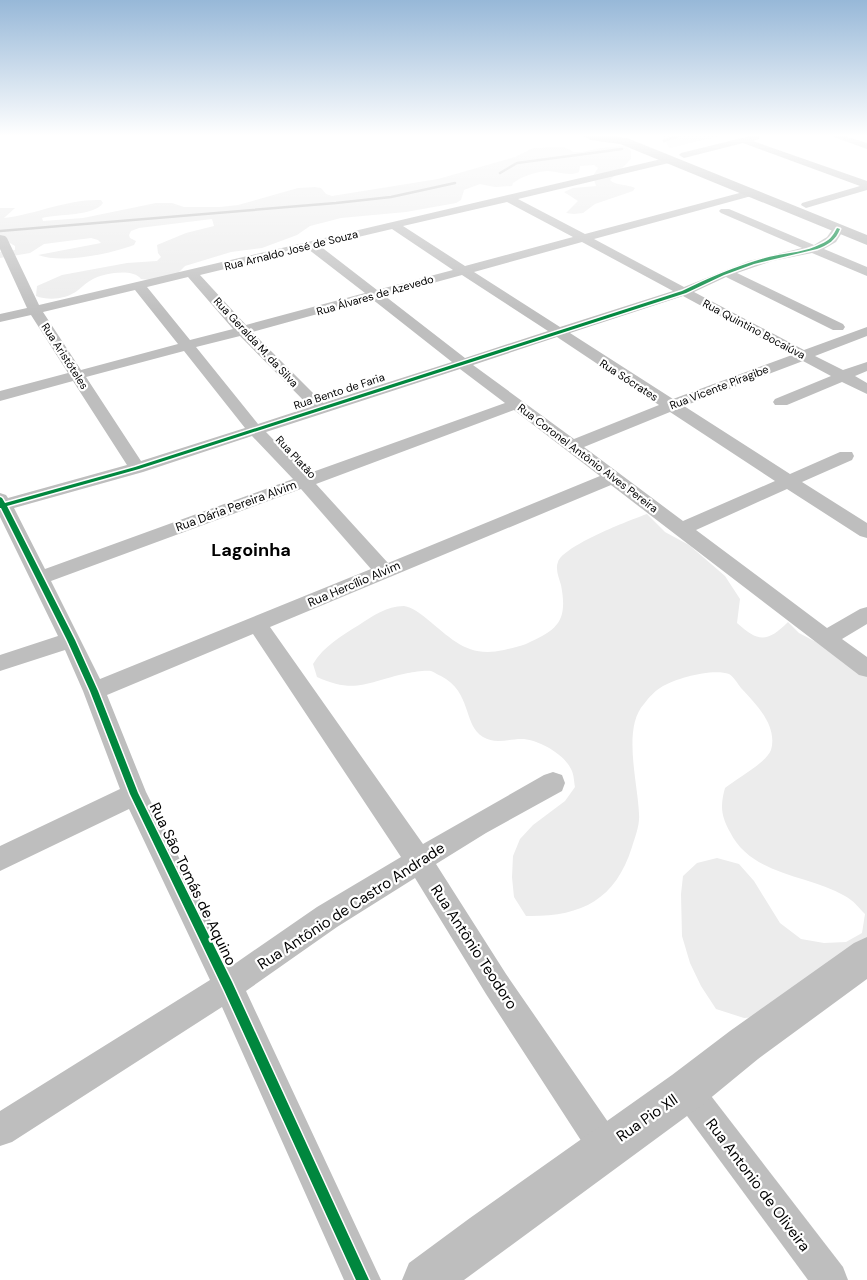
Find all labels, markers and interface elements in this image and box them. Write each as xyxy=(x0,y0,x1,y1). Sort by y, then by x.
street label: Rua Arnaldo José de Souza xyxy=(223,227,359,273)
street label: Rua Álvares de Azevedo xyxy=(315,272,435,318)
street label: Rua Geralda M. da Silva xyxy=(211,294,301,390)
street label: Rua Quintino Bocaiúva xyxy=(700,296,808,362)
street label: Rua Aristóteles xyxy=(38,320,92,392)
street label: Rua Sócrates xyxy=(597,356,661,404)
street label: Rua Vicente Piragibe xyxy=(668,362,770,412)
street label: Rua Bento de Faria xyxy=(292,370,386,412)
street label: Rua Coronel Antônio Alves Pereira xyxy=(515,401,661,515)
street label: Rua Platão xyxy=(273,433,319,481)
street label: Rua Dária Pereira Alvim xyxy=(173,477,299,535)
district label: Lagoinha xyxy=(211,538,291,562)
street label: Rua Hercílio Alvim xyxy=(305,557,403,611)
street label: Rua São Tomás de Aquino xyxy=(145,799,241,969)
street label: Rua Antônio de Castro Andrade xyxy=(253,838,449,974)
street label: Rua Antônio Teodoro xyxy=(426,881,522,1013)
street label: Rua Pio Xll xyxy=(612,1090,682,1146)
street label: Rua Antonio de Oliveira xyxy=(701,1114,815,1256)

